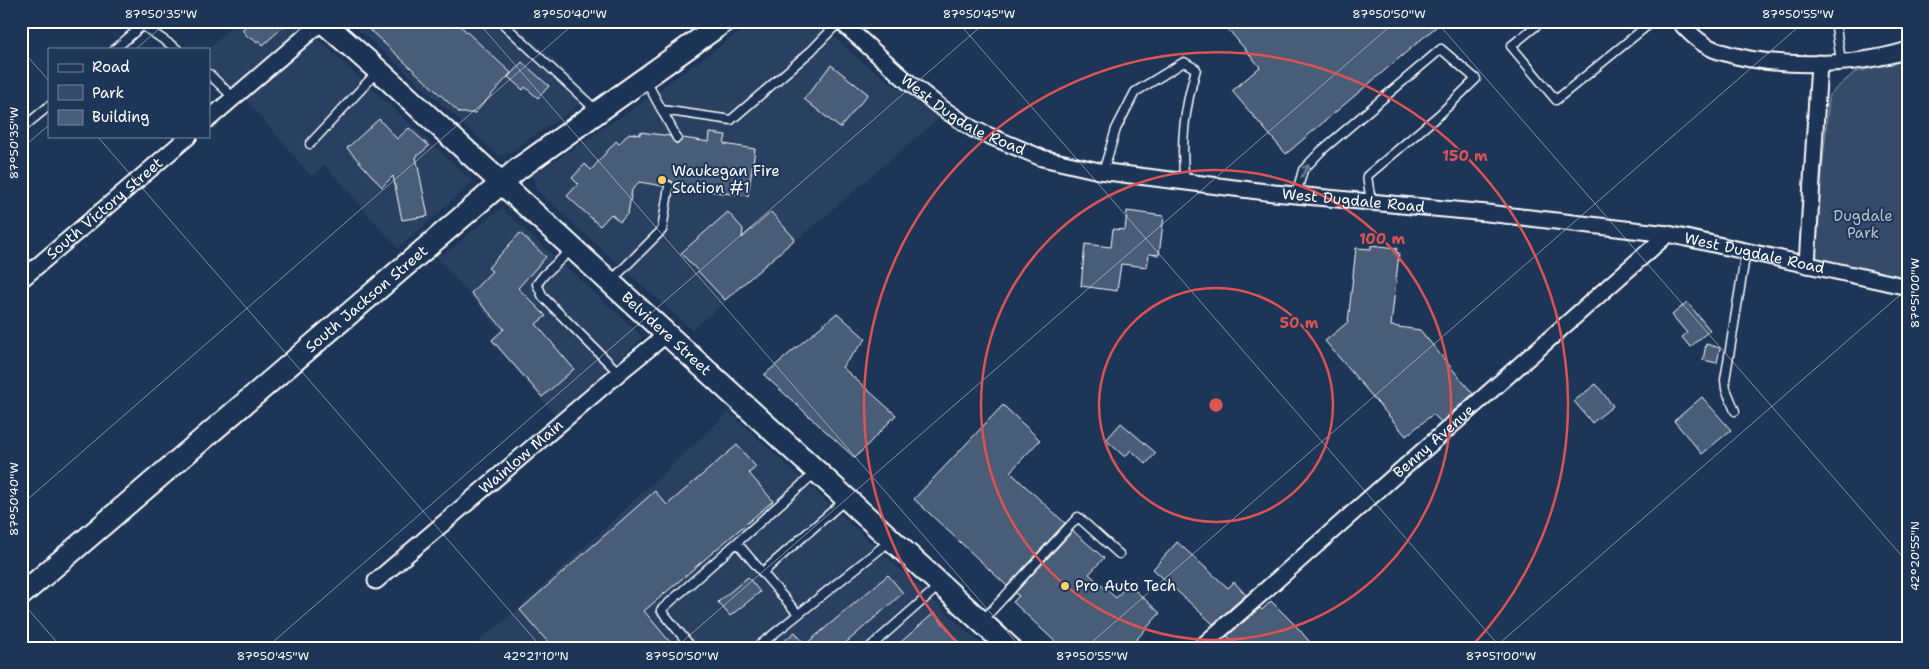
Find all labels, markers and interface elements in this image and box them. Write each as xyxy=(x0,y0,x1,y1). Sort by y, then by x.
text: 87°50'35"W xyxy=(125,6,197,22)
text: 87°50'40"W xyxy=(533,6,607,22)
text: 87°50'45"W xyxy=(943,6,1015,22)
text: 87°50'50"W xyxy=(1352,6,1426,22)
text: 87°50'55"W xyxy=(1762,6,1834,22)
legend xyxy=(48,48,210,138)
text: Road xyxy=(92,57,130,77)
street label: West Dugdale Road xyxy=(896,70,1029,160)
text: Park xyxy=(92,83,124,103)
text: 87°50'35"W xyxy=(6,107,22,179)
text: Building xyxy=(92,107,149,127)
text: 150 m xyxy=(1442,146,1488,166)
street label: South Victory Street xyxy=(42,153,167,264)
place label: Waukegan Fire Station #1 xyxy=(672,161,780,198)
one-way arrow xyxy=(1300,163,1310,178)
marker: Waukegan Fire Station #1 xyxy=(656,174,668,186)
street label: West Dugdale Road xyxy=(1281,184,1426,217)
park label: Dugdale Park xyxy=(1833,206,1893,243)
street label: West Dugdale Road xyxy=(1682,228,1827,278)
text: 100 m xyxy=(1359,229,1405,249)
street label: South Jackson Street xyxy=(301,241,432,357)
text: 87°51'00"W xyxy=(1907,258,1923,328)
street label: Belvidere Street xyxy=(617,287,715,380)
text: 50 m xyxy=(1280,313,1319,333)
centre of rings xyxy=(1207,396,1225,414)
street label: Benny Avenue xyxy=(1389,400,1479,483)
street label: Wainlow Main xyxy=(475,415,567,498)
text: 87°50'40"W xyxy=(6,462,22,536)
text: 42°20'55"N xyxy=(1907,521,1923,591)
place label: Pro Auto Tech xyxy=(1075,576,1176,596)
marker: Pro Auto Tech xyxy=(1059,580,1071,592)
text: 87°50'45"W xyxy=(237,648,309,664)
text: 42°21'10"N xyxy=(503,648,569,664)
text: 87°50'50"W xyxy=(645,648,719,664)
text: 87°50'55"W xyxy=(1056,648,1128,664)
text: 87°51'00"W xyxy=(1466,648,1536,664)

